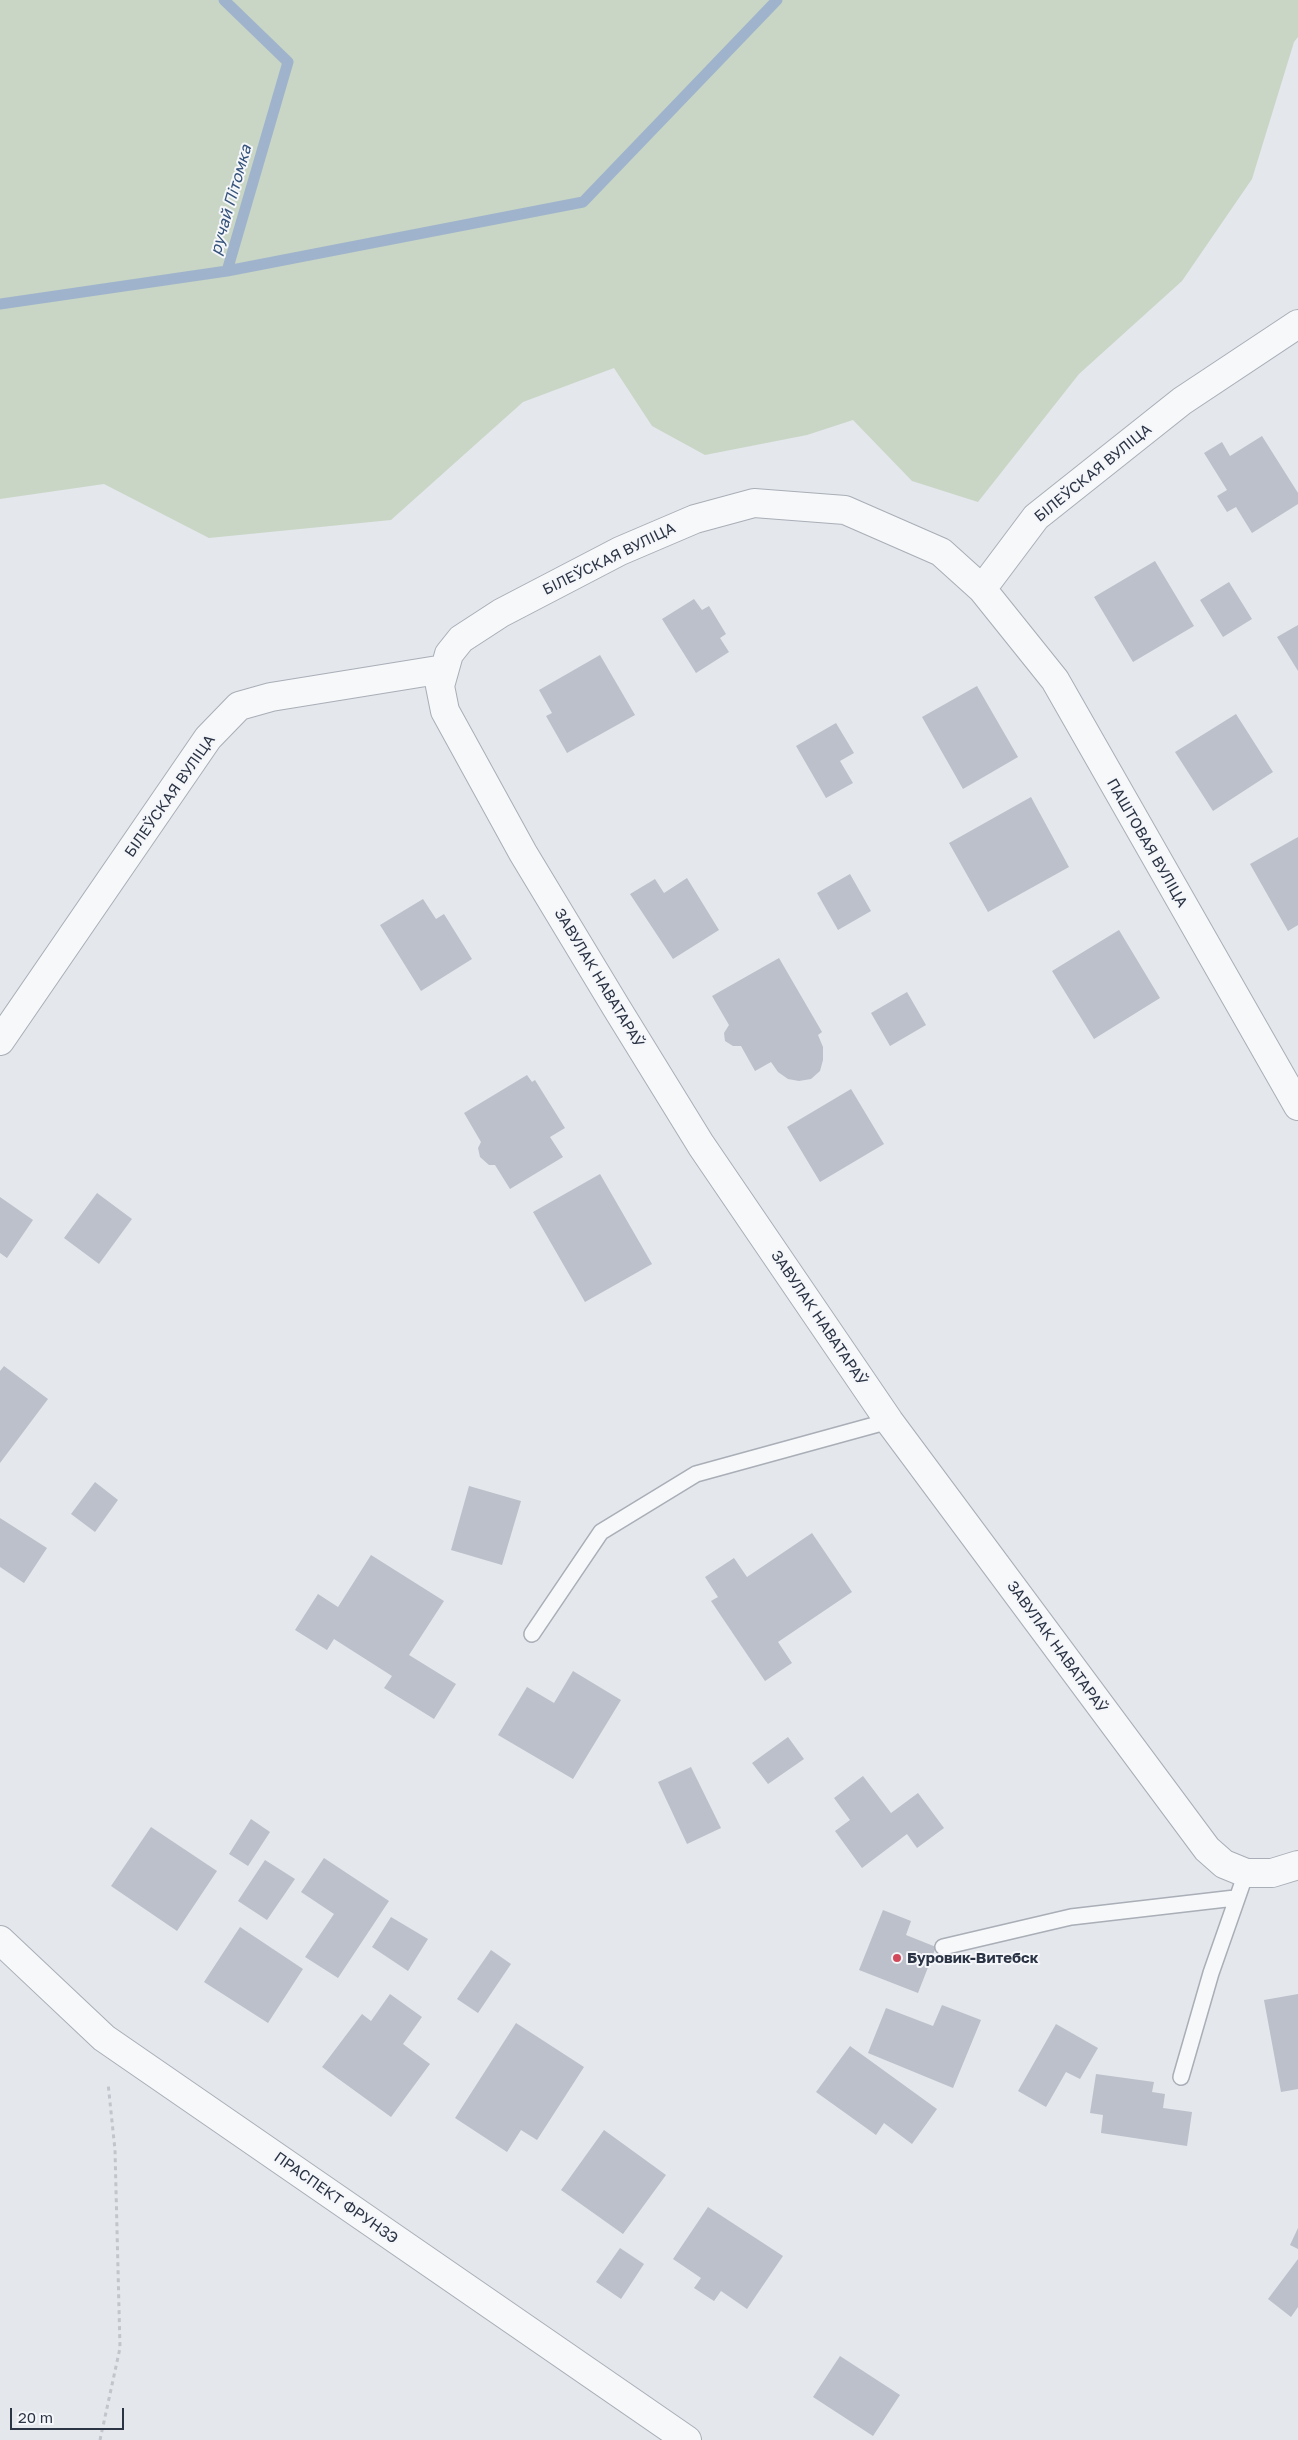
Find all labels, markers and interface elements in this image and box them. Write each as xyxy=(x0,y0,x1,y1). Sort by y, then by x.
water label: ручай Пітомка xyxy=(206,143,256,257)
street label: БІЛЕЎСКАЯ ВУЛІЦА xyxy=(1031,420,1155,526)
street label: БІЛЕЎСКАЯ ВУЛІЦА xyxy=(540,519,678,599)
street label: БІЛЕЎСКАЯ ВУЛІЦА xyxy=(121,731,219,861)
street label: ПАШТОВАЯ ВУЛІЦА xyxy=(1103,775,1191,911)
street label: ЗАВУЛАК НАВАТАРАЎ xyxy=(550,905,648,1051)
street label: ЗАВУЛАК НАВАТАРАЎ xyxy=(767,1247,871,1389)
street label: ЗАВУЛАК НАВАТАРАЎ xyxy=(1003,1577,1111,1717)
place label: Буровик-Витебск xyxy=(907,1949,1038,1967)
marker: Буровик-Витебск xyxy=(891,1952,903,1964)
street label: ПРАСПЕКТ ФРУНЗЭ xyxy=(270,2148,402,2248)
scale bar xyxy=(12,2398,126,2430)
text: 20 m xyxy=(18,2408,53,2426)

